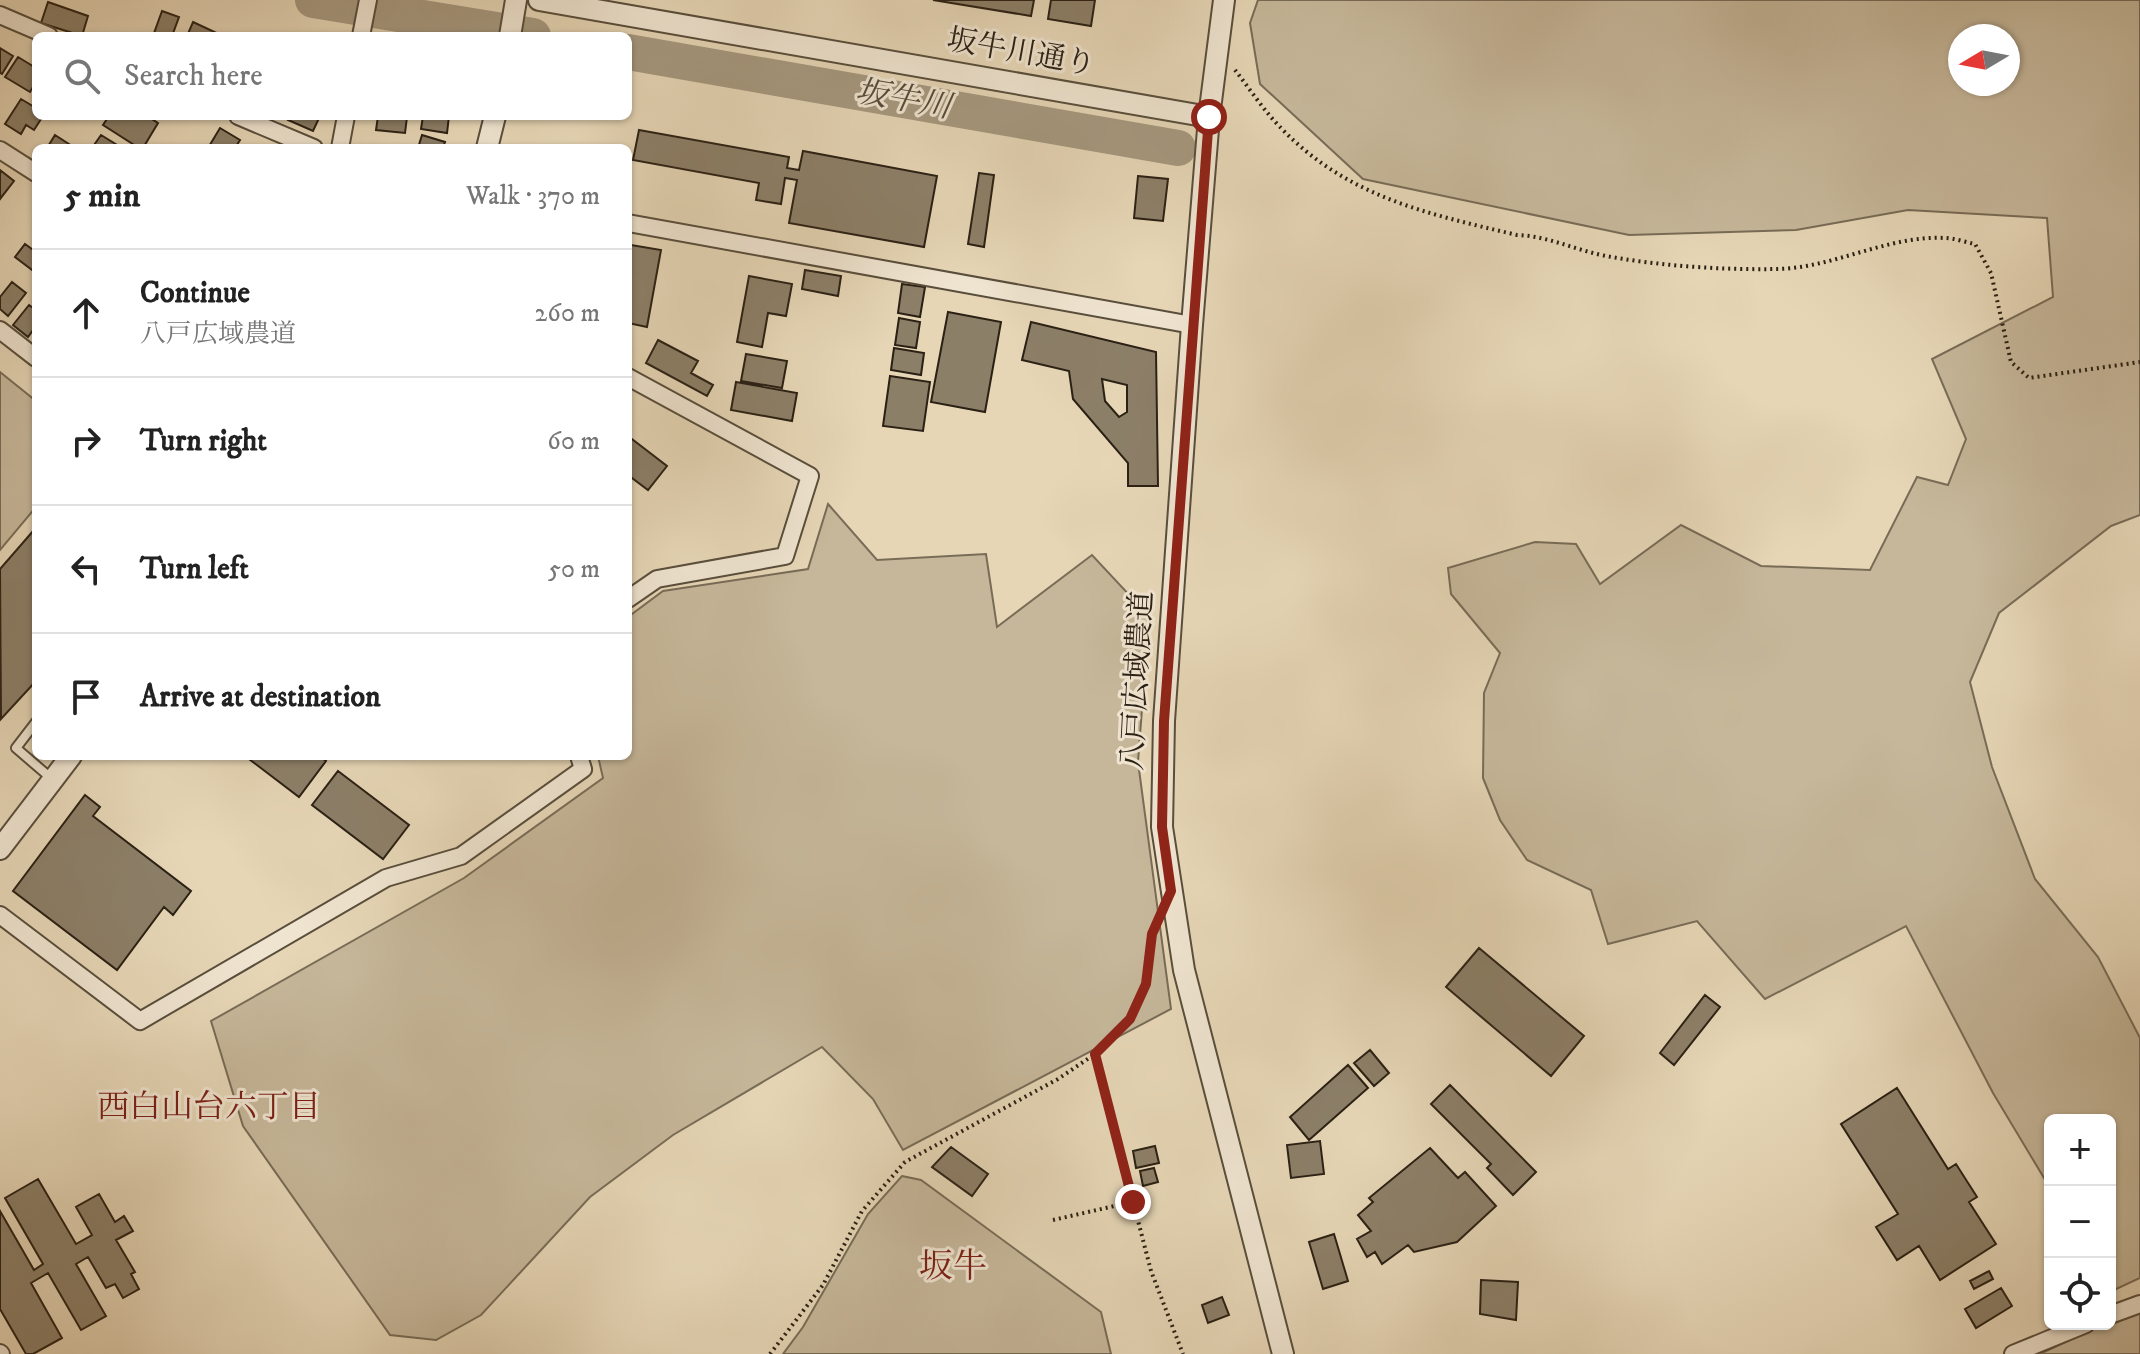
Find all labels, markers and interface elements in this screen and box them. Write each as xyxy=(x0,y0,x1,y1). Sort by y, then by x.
street label: 坂牛川通り xyxy=(944,22,1098,84)
north arrow xyxy=(1948,24,2020,96)
search box xyxy=(32,32,632,120)
icon: search xyxy=(60,54,104,98)
text: Search here xyxy=(124,58,263,95)
water label: 坂牛川 xyxy=(852,72,957,129)
route start xyxy=(1191,99,1227,135)
text: 5 min xyxy=(64,175,140,217)
text: Walk · 370 m xyxy=(466,180,600,213)
text: Continue xyxy=(140,275,250,312)
icon: ahead xyxy=(64,291,108,335)
text: 260 m xyxy=(535,297,600,330)
text: 八戸広域農道 xyxy=(140,318,296,351)
icon: right xyxy=(64,419,108,463)
text: Turn right xyxy=(140,423,267,460)
text: 60 m xyxy=(547,425,600,458)
icon: left xyxy=(64,547,108,591)
text: Turn left xyxy=(140,551,249,588)
text: 50 m xyxy=(548,553,600,586)
street label: 八戸広域農道 xyxy=(1115,590,1161,772)
icon: arrive xyxy=(64,675,108,719)
text: Arrive at destination xyxy=(140,679,381,716)
district label: 西白山台六丁目 xyxy=(97,1088,321,1128)
map controls xyxy=(2044,1114,2116,1330)
button: + xyxy=(2044,1114,2116,1186)
route end xyxy=(1115,1184,1151,1220)
button: − xyxy=(2044,1186,2116,1258)
district label: 坂牛 xyxy=(919,1246,987,1288)
button: locate xyxy=(2044,1258,2116,1330)

